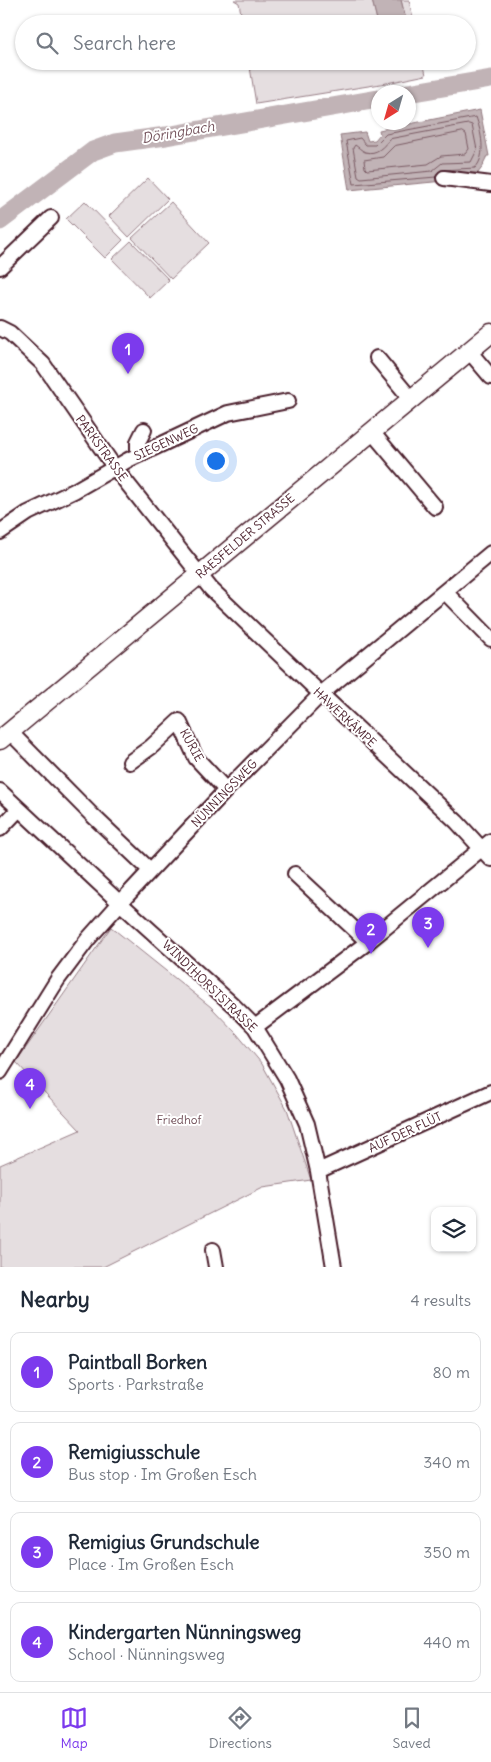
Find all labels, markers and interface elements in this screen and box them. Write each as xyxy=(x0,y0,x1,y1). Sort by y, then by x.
search box xyxy=(15,15,476,70)
icon: search xyxy=(33,29,61,57)
text: Search here xyxy=(73,31,176,55)
north arrow xyxy=(371,85,416,130)
water label: Döringbach xyxy=(140,117,217,147)
pin: 1 xyxy=(112,333,144,374)
street label: PARKSTRASSE xyxy=(73,412,131,484)
street label: SIEGENWEG xyxy=(131,420,201,463)
your location xyxy=(203,448,229,474)
street label: RAESFELDER STRASSE xyxy=(193,490,297,582)
street label: HAWERKÄMPE xyxy=(310,684,380,750)
street label: KURIE xyxy=(177,726,207,764)
street label: NÜNNINGSWEG xyxy=(188,756,260,830)
pin: 3 xyxy=(412,907,444,948)
pin: 2 xyxy=(355,913,387,954)
street label: WINDTHORSTSTRASSE xyxy=(159,937,261,1035)
pin: 4 xyxy=(14,1068,46,1109)
street label: AUF DER FLÜT xyxy=(366,1108,444,1156)
park label: Friedhof xyxy=(157,1112,203,1127)
map controls xyxy=(431,1207,476,1252)
button: layers xyxy=(431,1207,476,1252)
text: Nearby xyxy=(20,1286,90,1313)
text: 4 results xyxy=(410,1290,471,1310)
text: Paintball Borken xyxy=(68,1350,207,1374)
text: 1 xyxy=(34,1362,40,1382)
text: 80 m xyxy=(432,1362,470,1382)
text: Sports · Parkstraße xyxy=(68,1374,204,1394)
text: Remigiusschule xyxy=(68,1440,200,1464)
text: 2 xyxy=(33,1452,41,1472)
text: 340 m xyxy=(423,1452,470,1472)
text: Bus stop · Im Großen Esch xyxy=(68,1464,257,1484)
text: Remigius Grundschule xyxy=(68,1530,259,1554)
text: 3 xyxy=(32,1542,42,1562)
text: 350 m xyxy=(423,1542,470,1562)
text: Place · Im Großen Esch xyxy=(68,1554,234,1574)
text: Kindergarten Nünningsweg xyxy=(68,1620,301,1644)
text: 4 xyxy=(32,1632,42,1652)
text: 440 m xyxy=(423,1632,470,1652)
text: School · Nünningsweg xyxy=(68,1644,225,1664)
tab: Map xyxy=(60,1704,88,1752)
tab: Directions xyxy=(209,1704,272,1752)
tab: Saved xyxy=(392,1704,431,1752)

